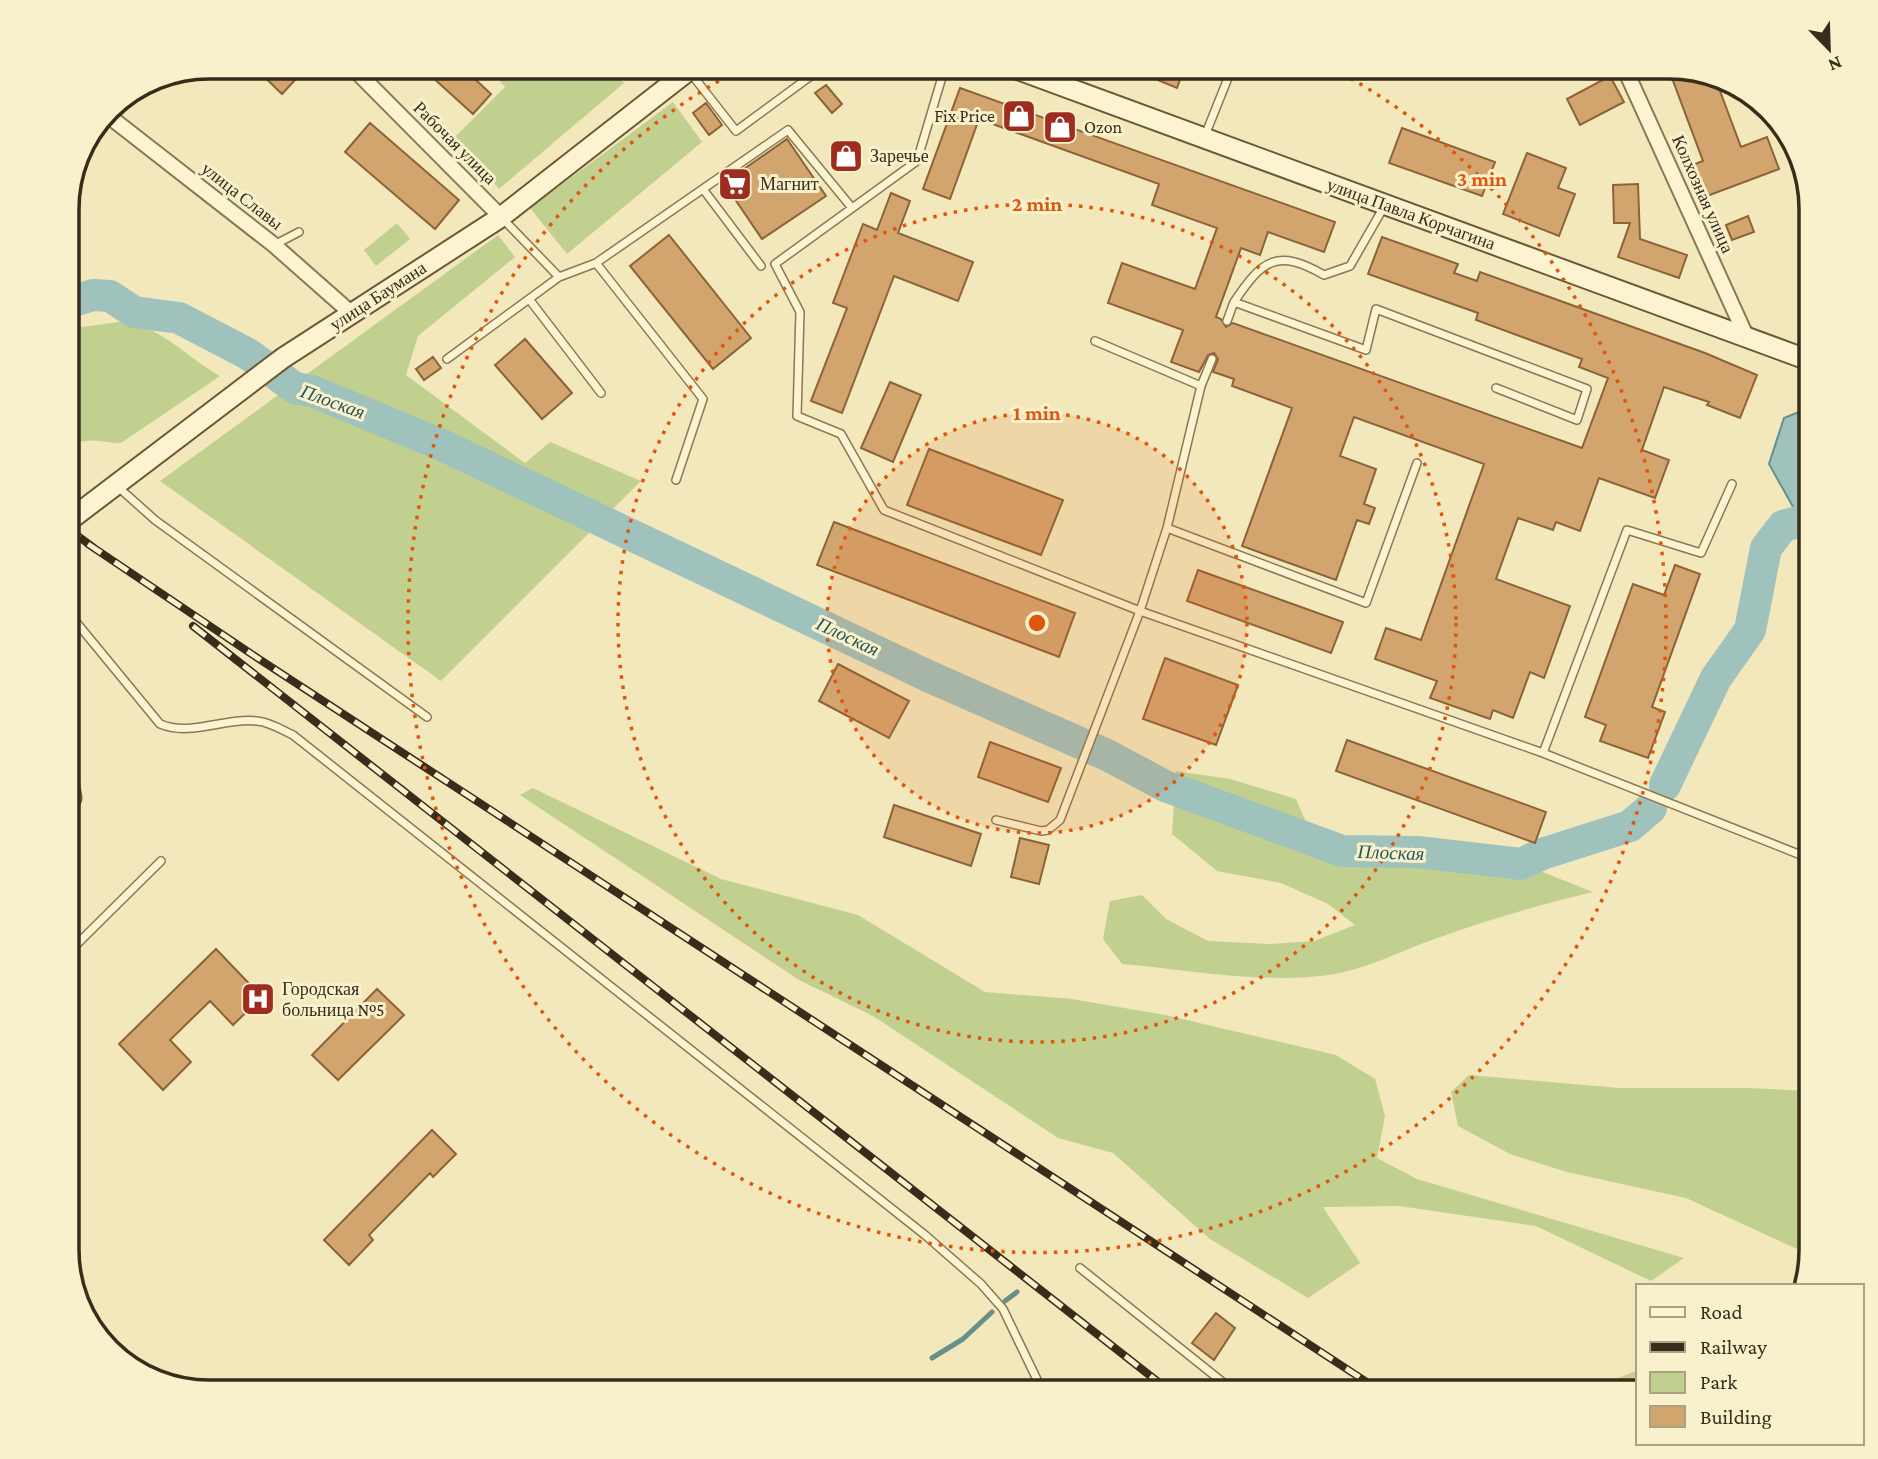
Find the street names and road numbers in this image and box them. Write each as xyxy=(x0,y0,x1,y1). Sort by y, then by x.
street label: Рабочая улица xyxy=(409,97,501,189)
street label: Колхозная улица xyxy=(1668,132,1738,256)
street label: улица Славы xyxy=(197,158,287,234)
street label: улица Павла Корчагина xyxy=(1324,174,1498,254)
street label: улица Баумана xyxy=(326,257,430,335)

